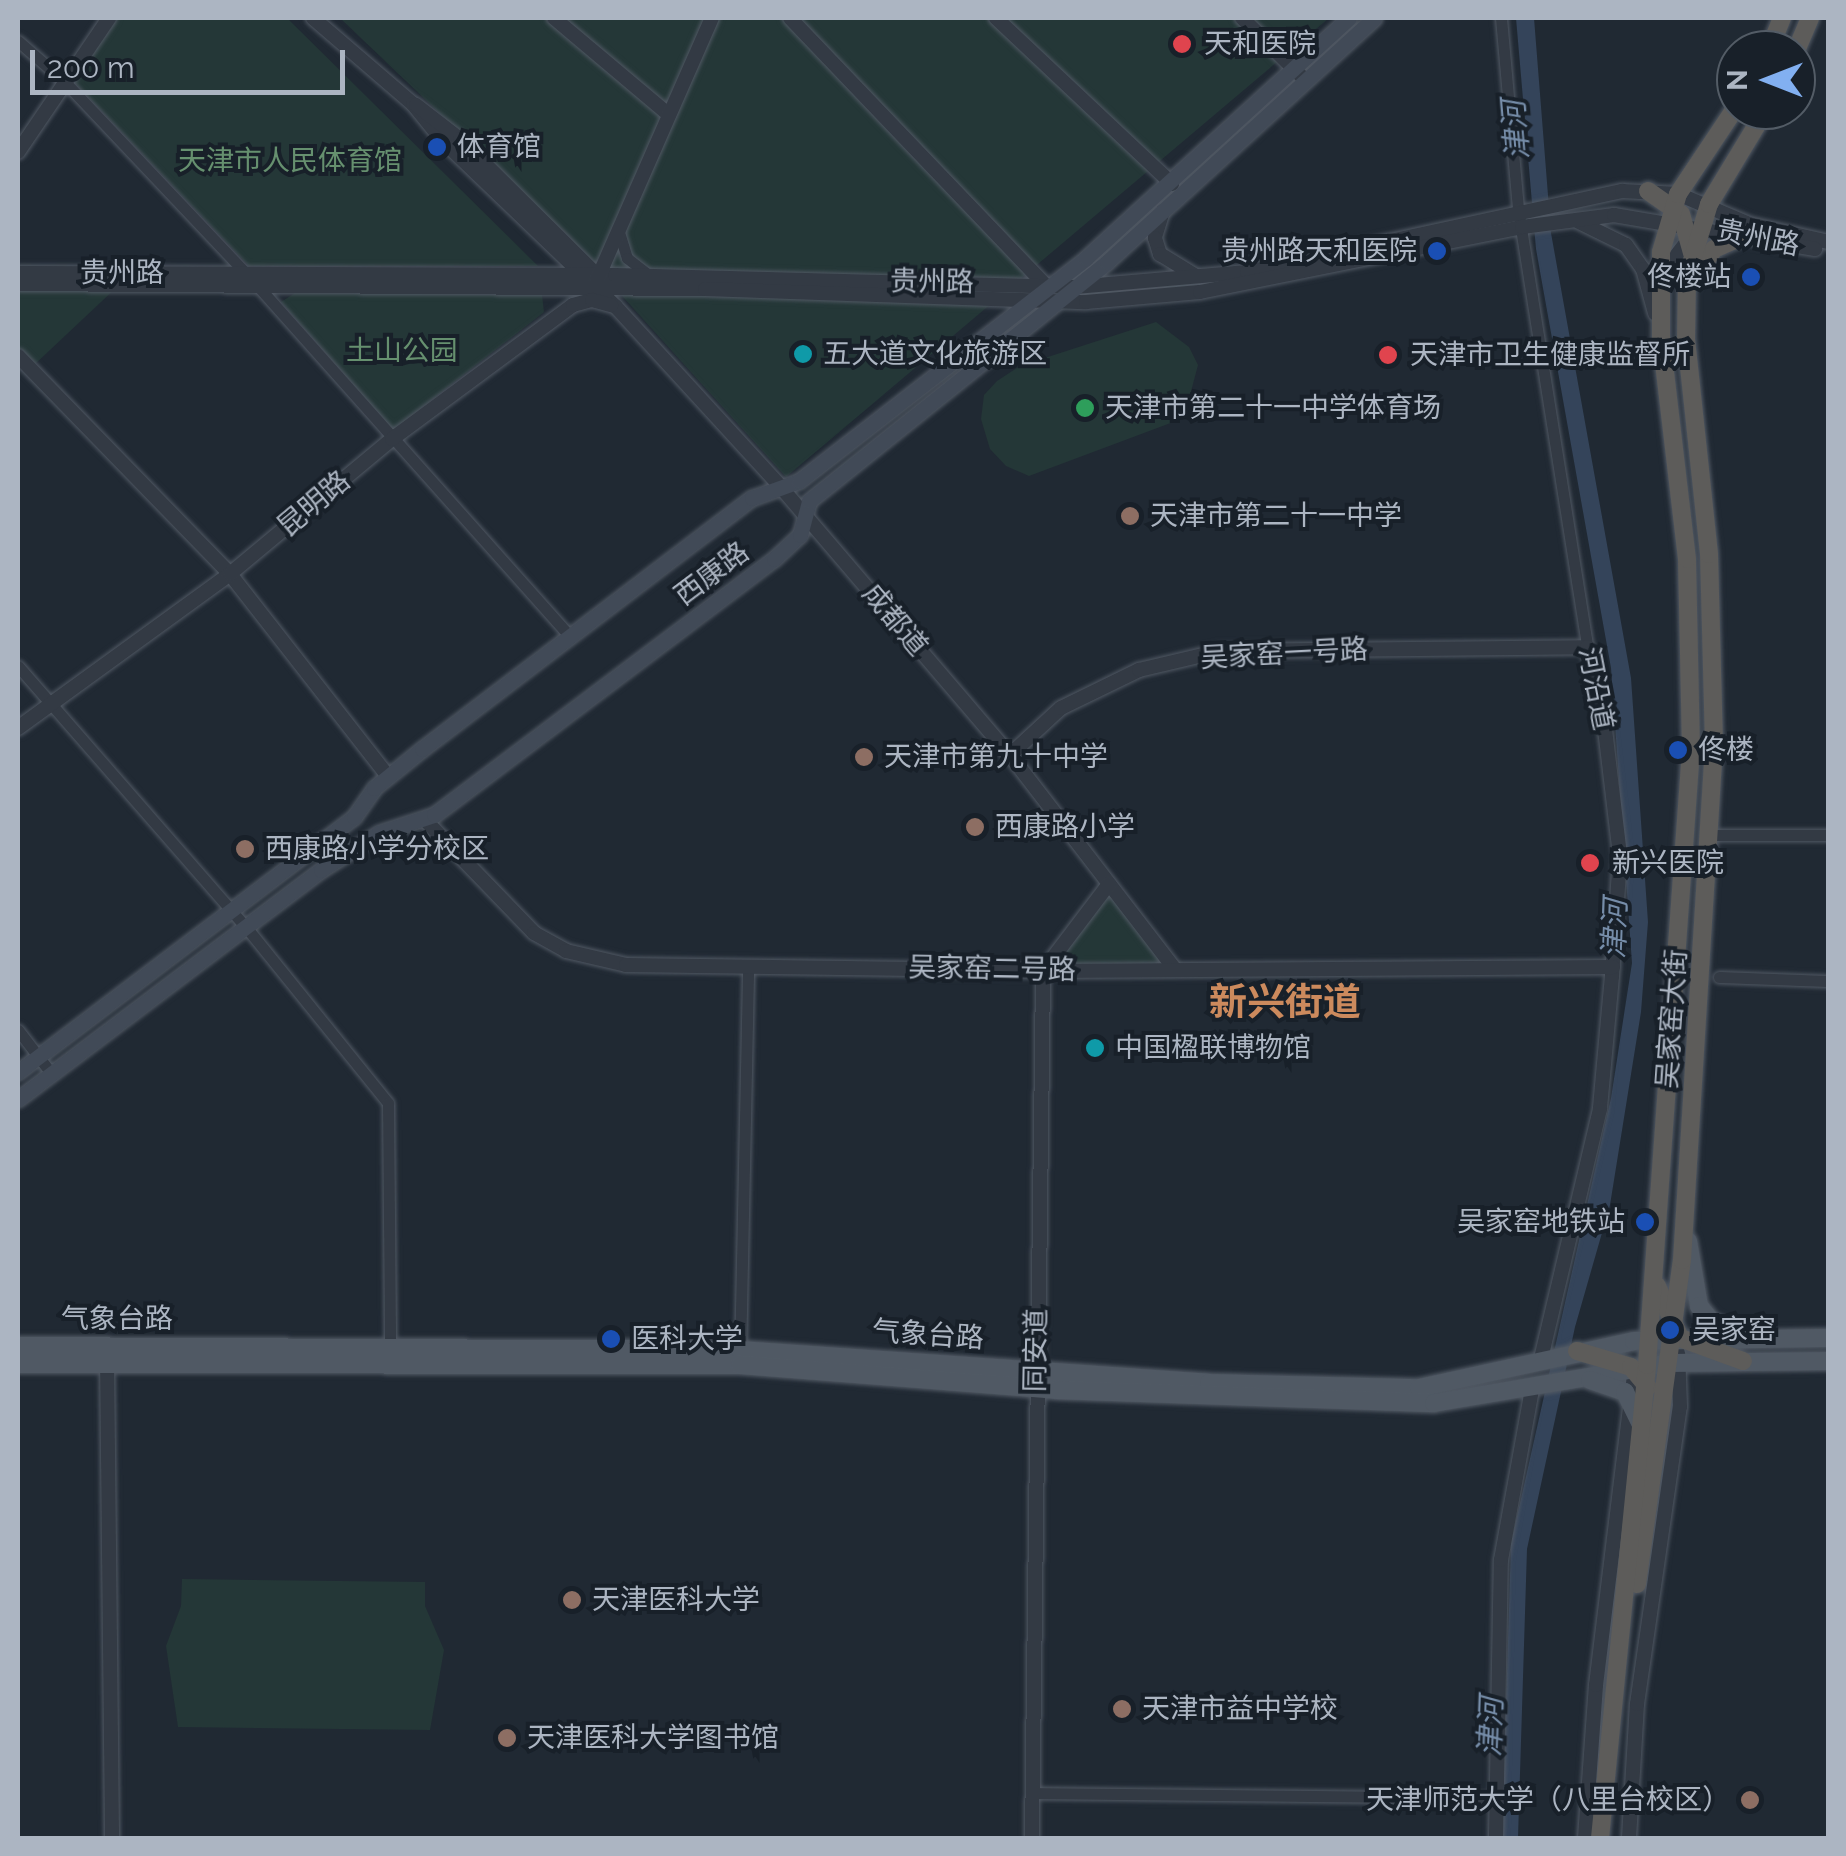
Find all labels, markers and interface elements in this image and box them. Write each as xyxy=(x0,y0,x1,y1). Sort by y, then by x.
place label: 天和医院 xyxy=(1204,27,1316,61)
scale bar xyxy=(35,30,350,92)
north arrow xyxy=(1716,30,1816,130)
marker: 天和医院 xyxy=(1169,31,1195,57)
text: 200 m xyxy=(47,50,135,85)
text: N xyxy=(1721,69,1754,91)
water label: 津河 xyxy=(1495,99,1537,161)
place label: 体育馆 xyxy=(457,130,541,164)
marker: 体育馆 xyxy=(426,136,448,158)
park label: 天津市人民体育馆 xyxy=(178,144,402,178)
street label: 贵州路 xyxy=(1714,213,1802,263)
place label: 贵州路天和医院 xyxy=(1221,234,1417,268)
marker: 贵州路天和医院 xyxy=(1426,240,1448,262)
street label: 贵州路 xyxy=(80,256,164,290)
place label: 佟楼站 xyxy=(1647,260,1731,294)
street label: 贵州路 xyxy=(890,264,974,300)
marker: 佟楼站 xyxy=(1740,266,1762,288)
park label: 土山公园 xyxy=(346,334,458,368)
place label: 五大道文化旅游区 xyxy=(823,337,1047,371)
place label: 天津市卫生健康监督所 xyxy=(1410,338,1690,372)
marker: 天津市卫生健康监督所 xyxy=(1375,342,1401,368)
marker: 五大道文化旅游区 xyxy=(792,343,814,365)
place label: 天津市第二十一中学体育场 xyxy=(1105,391,1441,425)
marker: 天津市第二十一中学体育场 xyxy=(1074,397,1096,419)
street label: 昆明路 xyxy=(271,464,357,544)
place label: 天津市第二十一中学 xyxy=(1150,499,1402,533)
marker: 天津市第二十一中学 xyxy=(1119,505,1141,527)
street label: 西康路 xyxy=(668,535,756,613)
street label: 成都道 xyxy=(855,577,935,663)
street label: 吴家窑一号路 xyxy=(1199,633,1369,675)
street label: 河沿道 xyxy=(1571,645,1621,733)
place label: 佟楼 xyxy=(1698,733,1754,767)
marker: 佟楼 xyxy=(1667,739,1689,761)
place label: 天津市第九十中学 xyxy=(884,740,1108,774)
marker: 天津市第九十中学 xyxy=(853,746,875,768)
place label: 西康路小学 xyxy=(995,810,1135,844)
marker: 西康路小学 xyxy=(964,816,986,838)
place label: 西康路小学分校区 xyxy=(265,832,489,866)
marker: 西康路小学分校区 xyxy=(234,838,256,860)
place label: 新兴医院 xyxy=(1612,846,1724,880)
marker: 新兴医院 xyxy=(1577,850,1603,876)
water label: 津河 xyxy=(1596,898,1634,960)
street label: 吴家窑大街 xyxy=(1650,948,1694,1090)
street label: 吴家窑二号路 xyxy=(908,951,1076,987)
district label: 新兴街道 xyxy=(1209,979,1361,1025)
place label: 中国楹联博物馆 xyxy=(1115,1031,1311,1065)
marker: 中国楹联博物馆 xyxy=(1084,1037,1106,1059)
place label: 吴家窑地铁站 xyxy=(1457,1205,1625,1239)
marker: 吴家窑地铁站 xyxy=(1634,1211,1656,1233)
street label: 气象台路 xyxy=(61,1302,173,1336)
street label: 同安道 xyxy=(1018,1308,1054,1392)
place label: 吴家窑 xyxy=(1692,1313,1776,1347)
street label: 气象台路 xyxy=(871,1314,985,1356)
marker: 吴家窑 xyxy=(1657,1317,1683,1343)
place label: 医科大学 xyxy=(631,1322,743,1356)
marker: 医科大学 xyxy=(600,1328,622,1350)
place label: 天津医科大学 xyxy=(592,1583,760,1617)
marker: 天津医科大学 xyxy=(561,1589,583,1611)
place label: 天津市益中学校 xyxy=(1142,1692,1338,1726)
water label: 津河 xyxy=(1472,1696,1510,1758)
marker: 天津市益中学校 xyxy=(1111,1698,1133,1720)
place label: 天津医科大学图书馆 xyxy=(527,1721,779,1755)
marker: 天津医科大学图书馆 xyxy=(496,1727,518,1749)
place label: 天津师范大学（八里台校区） xyxy=(1366,1783,1730,1817)
marker: 天津师范大学（八里台校区） xyxy=(1739,1789,1761,1811)

